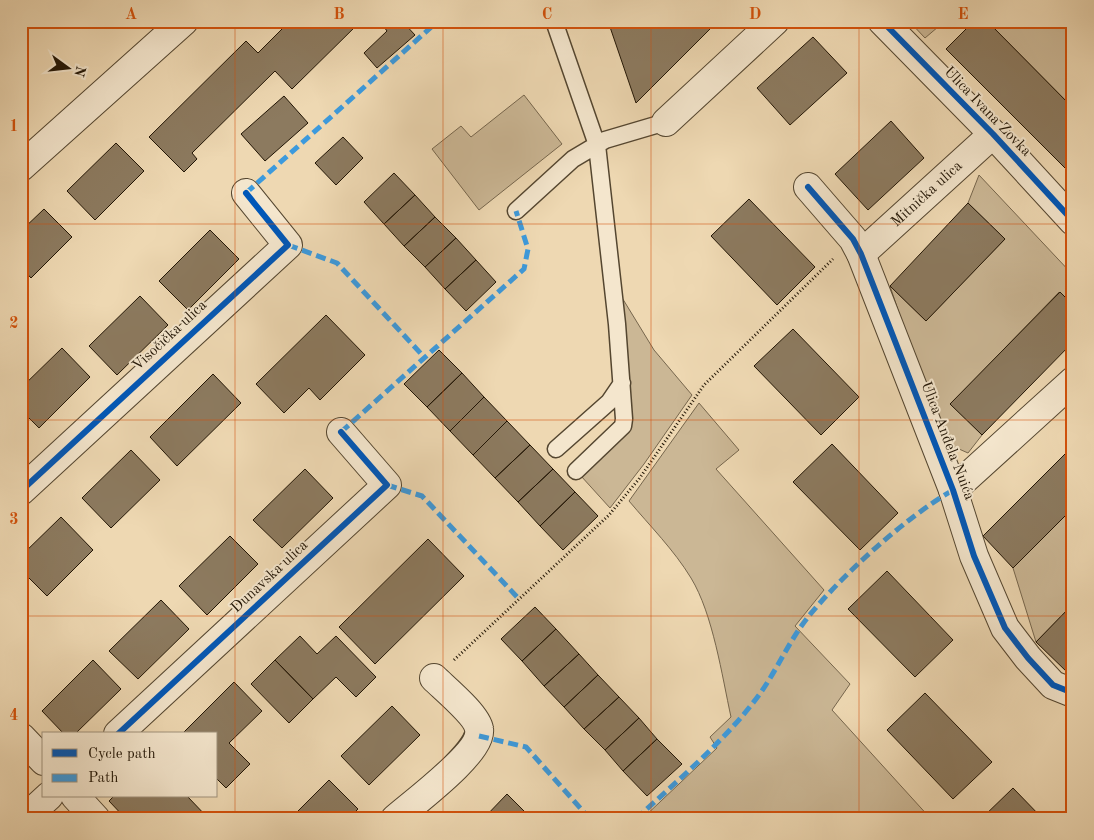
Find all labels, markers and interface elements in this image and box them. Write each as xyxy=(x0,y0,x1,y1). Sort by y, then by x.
text: A xyxy=(125,7,137,23)
text: B xyxy=(333,7,345,23)
text: C xyxy=(542,7,552,23)
text: D xyxy=(749,7,761,23)
text: E xyxy=(957,7,969,23)
north arrow xyxy=(42,42,92,92)
text: N xyxy=(71,64,88,78)
street label: Ulica Ivana Zovka xyxy=(941,64,1034,160)
text: 1 xyxy=(9,119,19,135)
street label: Mitnička ulica xyxy=(888,158,966,230)
street label: Visočička ulica xyxy=(130,298,210,374)
text: 2 xyxy=(9,316,19,332)
street label: Ulica Anđela Nuića xyxy=(918,380,977,503)
text: 3 xyxy=(9,512,19,528)
street label: Dunavska ulica xyxy=(229,537,312,616)
text: 4 xyxy=(9,708,19,724)
legend xyxy=(42,732,218,798)
text: Cycle path xyxy=(88,747,156,762)
text: Path xyxy=(88,771,118,786)

